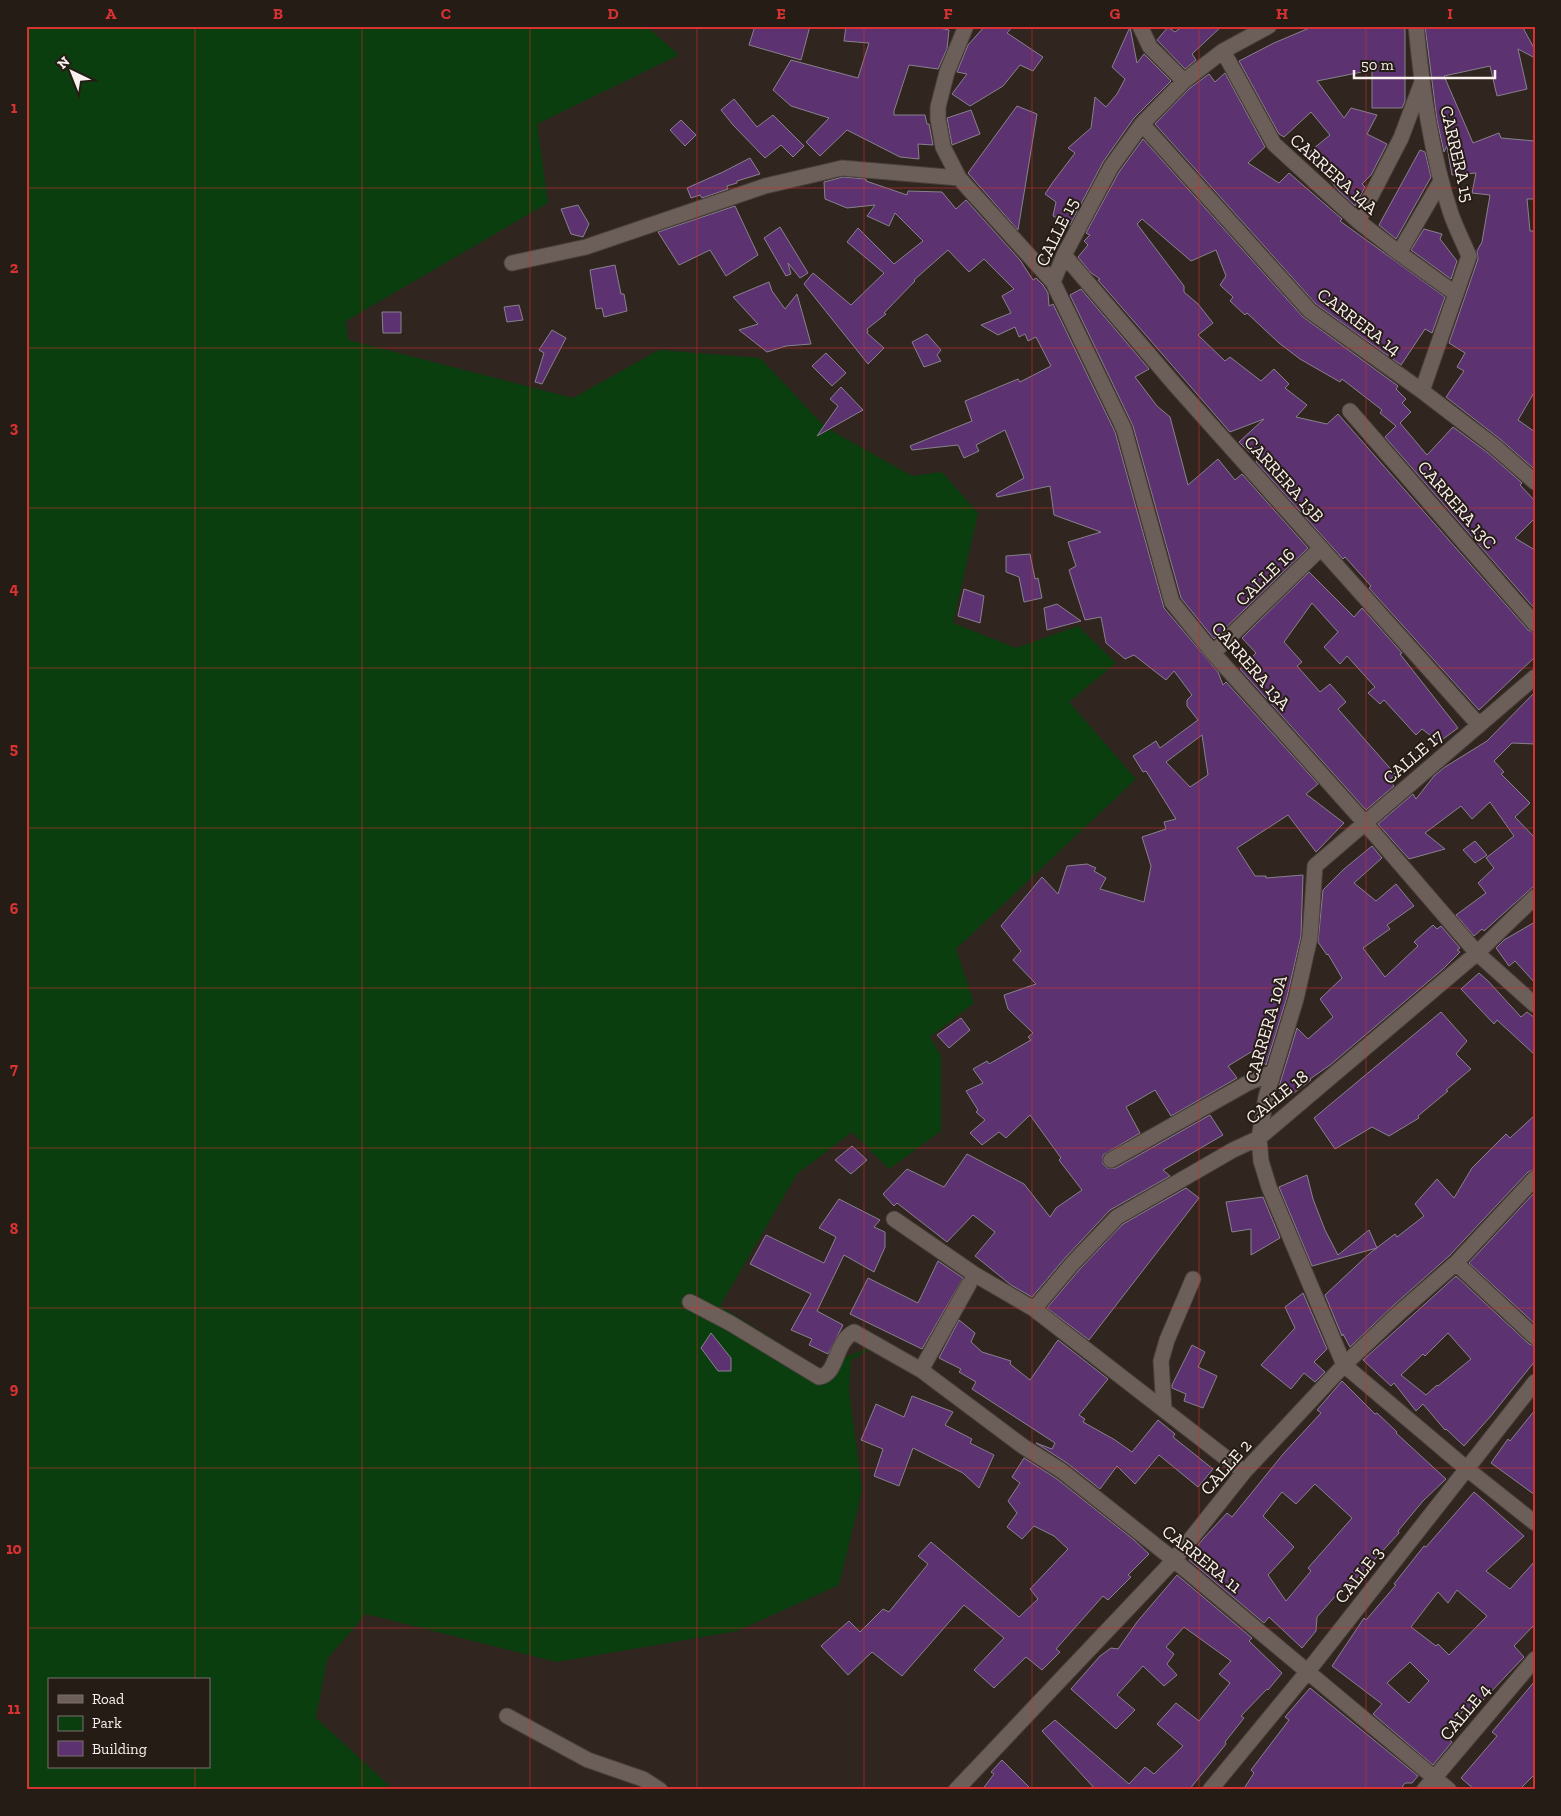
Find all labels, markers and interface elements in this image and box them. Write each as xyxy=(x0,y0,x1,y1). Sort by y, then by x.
text: A xyxy=(106,4,117,23)
text: B xyxy=(273,4,283,23)
text: C xyxy=(441,4,451,23)
text: D xyxy=(607,4,619,23)
text: E xyxy=(776,4,786,23)
text: F xyxy=(943,4,953,23)
text: G xyxy=(1110,4,1121,23)
text: H xyxy=(1276,4,1288,23)
text: I xyxy=(1447,4,1453,23)
north arrow xyxy=(48,48,98,98)
scale bar xyxy=(1354,48,1495,80)
text: N xyxy=(54,53,73,73)
text: 50 m xyxy=(1361,56,1394,74)
text: 1 xyxy=(11,98,18,117)
street label: CARRERA 15 xyxy=(1435,104,1479,204)
street label: CARRERA 14A xyxy=(1286,129,1383,219)
street label: CALLE 15 xyxy=(1031,194,1083,270)
text: 2 xyxy=(10,258,19,277)
street label: CARRERA 14 xyxy=(1313,283,1405,361)
text: 3 xyxy=(10,418,19,437)
street label: CARRERA 13B xyxy=(1239,431,1329,527)
street label: CARRERA 13C xyxy=(1413,456,1501,554)
street label: CALLE 16 xyxy=(1231,543,1299,611)
text: 4 xyxy=(9,579,19,598)
street label: CARRERA 13A xyxy=(1207,617,1296,715)
street label: CALLE 17 xyxy=(1378,725,1448,789)
text: 5 xyxy=(10,739,18,758)
text: 6 xyxy=(10,899,19,918)
street label: CARRERA 10A xyxy=(1240,972,1292,1085)
text: 7 xyxy=(10,1059,18,1078)
street label: CALLE 18 xyxy=(1241,1065,1313,1129)
text: 8 xyxy=(10,1219,19,1238)
text: 9 xyxy=(10,1379,19,1398)
street label: CALLE 2 xyxy=(1196,1435,1256,1499)
street label: CARRERA 11 xyxy=(1158,1520,1246,1598)
text: 10 xyxy=(6,1539,22,1558)
street label: CALLE 3 xyxy=(1330,1542,1388,1608)
legend xyxy=(48,1678,210,1768)
street label: CALLE 4 xyxy=(1435,1679,1495,1745)
text: Road xyxy=(92,1690,125,1708)
text: 11 xyxy=(8,1699,21,1718)
text: Park xyxy=(92,1714,122,1732)
text: Building xyxy=(92,1740,147,1758)

